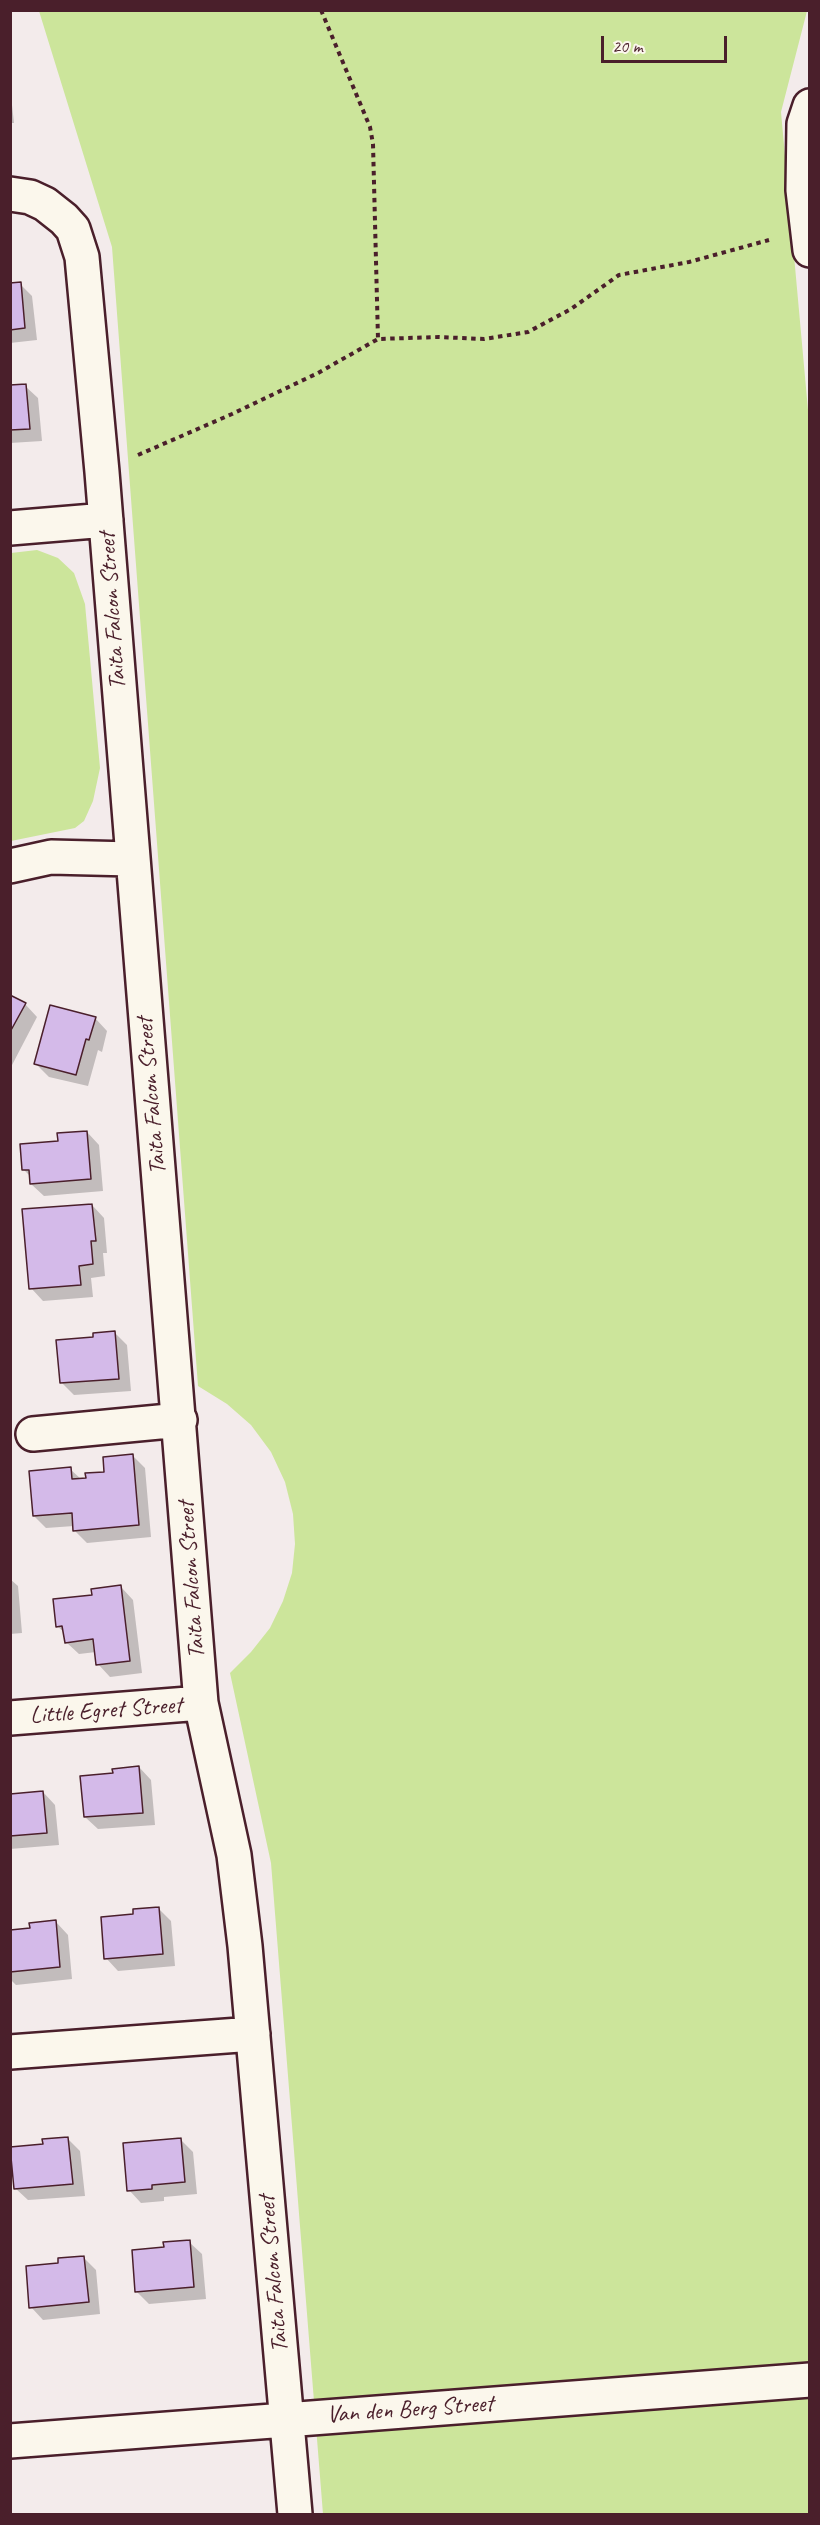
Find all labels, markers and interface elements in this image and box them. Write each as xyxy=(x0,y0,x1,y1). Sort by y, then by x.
scale bar xyxy=(604,24,730,62)
text: 20 m xyxy=(612,35,643,57)
street label: Taita Falcon Street xyxy=(93,531,133,691)
street label: Taita Falcon Street xyxy=(131,1016,173,1176)
street label: Taita Falcon Street xyxy=(172,1500,212,1660)
street label: Little Egret Street xyxy=(29,1691,183,1731)
street label: Taita Falcon Street xyxy=(253,2194,295,2354)
street label: Van den Berg Street xyxy=(326,2390,494,2430)

